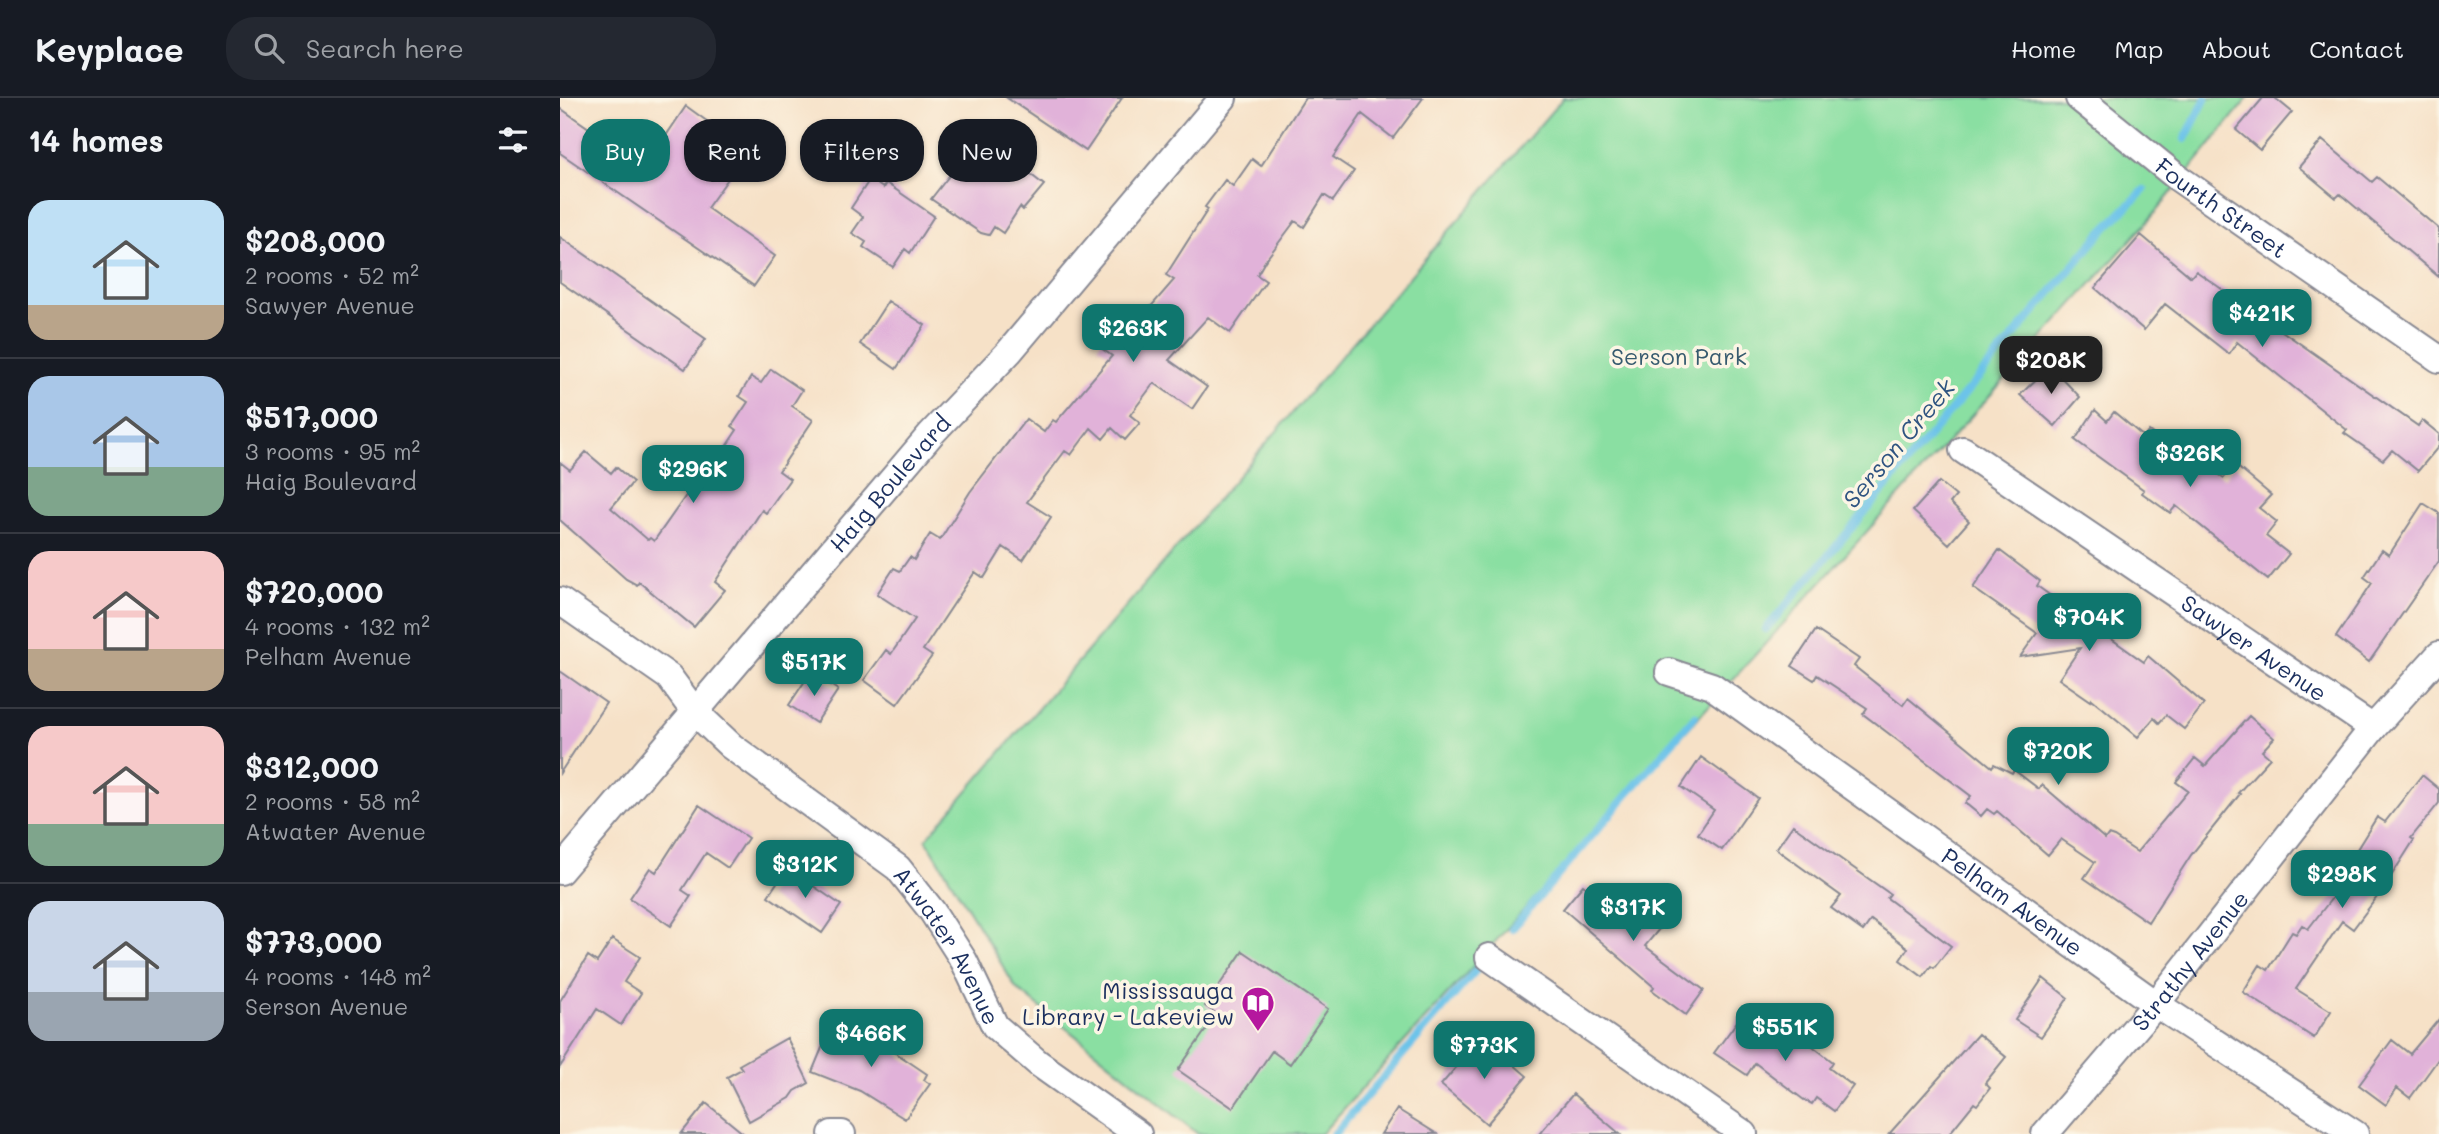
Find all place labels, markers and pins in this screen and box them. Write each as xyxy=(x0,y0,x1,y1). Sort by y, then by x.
pin: $421K xyxy=(2213,289,2311,349)
pin: $263K xyxy=(1084,304,1182,364)
pin: $208K xyxy=(2002,336,2100,396)
pin: $326K xyxy=(2141,430,2239,489)
pin: $296K xyxy=(644,446,742,505)
pin: $704K xyxy=(2040,594,2138,653)
pin: $517K xyxy=(765,638,863,698)
pin: $720K xyxy=(2009,728,2107,787)
pin: $312K xyxy=(756,840,854,900)
pin: $298K xyxy=(2293,850,2391,910)
pin: $317K xyxy=(1584,884,1682,943)
place label: Mississauga Library - Lakeview xyxy=(1022,975,1234,1031)
library icon: Mississauga Library - Lakeview xyxy=(1239,984,1277,1033)
pin: $551K xyxy=(1736,1004,1834,1063)
pin: $466K xyxy=(822,1010,920,1069)
pin: $773K xyxy=(1435,1021,1533,1081)

